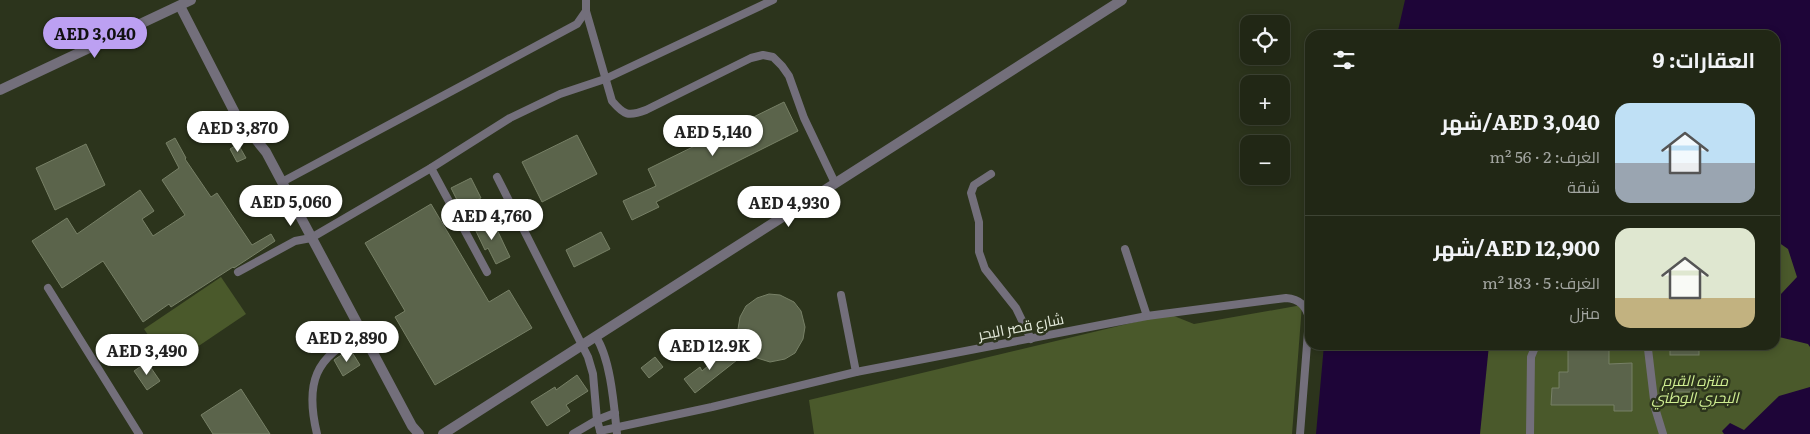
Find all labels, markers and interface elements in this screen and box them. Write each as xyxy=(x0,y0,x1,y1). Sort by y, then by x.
map controls xyxy=(1240,15,1290,185)
button: locate xyxy=(1240,15,1290,65)
pin: AED 3,040 xyxy=(38,17,152,59)
text: AED 3,040 xyxy=(54,21,136,45)
text: العقارات: 9 xyxy=(1653,43,1755,74)
icon: filters xyxy=(1330,46,1358,74)
button: + xyxy=(1240,75,1290,125)
text: AED 3,040/شهر xyxy=(1441,105,1600,136)
pin: AED 3,870 xyxy=(181,110,295,153)
pin: AED 5,140 xyxy=(656,114,770,157)
text: AED 3,870 xyxy=(198,115,278,139)
text: AED 5,140 xyxy=(674,119,752,143)
icon: home xyxy=(1655,123,1715,183)
button: − xyxy=(1240,135,1290,185)
text: الغرف: 2 · 56 m² xyxy=(1490,144,1600,168)
text: شقة xyxy=(1567,174,1600,198)
pin: AED 5,060 xyxy=(234,184,348,227)
pin: AED 4,930 xyxy=(732,186,846,228)
text: AED 5,060 xyxy=(250,189,332,213)
text: AED 4,930 xyxy=(748,190,830,214)
pin: AED 4,760 xyxy=(435,198,549,241)
text: AED 4,760 xyxy=(452,203,532,227)
text: AED 12,900/شهر xyxy=(1433,231,1600,262)
icon: home xyxy=(1655,248,1715,308)
text: الغرف: 5 · 183 m² xyxy=(1482,270,1600,294)
text: منزل xyxy=(1570,300,1600,324)
street label: شارع قصر البحر xyxy=(975,306,1066,346)
pin: AED 2,890 xyxy=(290,320,404,363)
text: AED 2,890 xyxy=(307,325,387,349)
pin: AED 12.9K xyxy=(653,328,767,371)
text: AED 12.9K xyxy=(670,333,750,357)
pin: AED 3,490 xyxy=(90,334,204,376)
text: AED 3,490 xyxy=(107,338,187,362)
park label: متنزه القرم البحري الوطني xyxy=(1651,368,1740,410)

